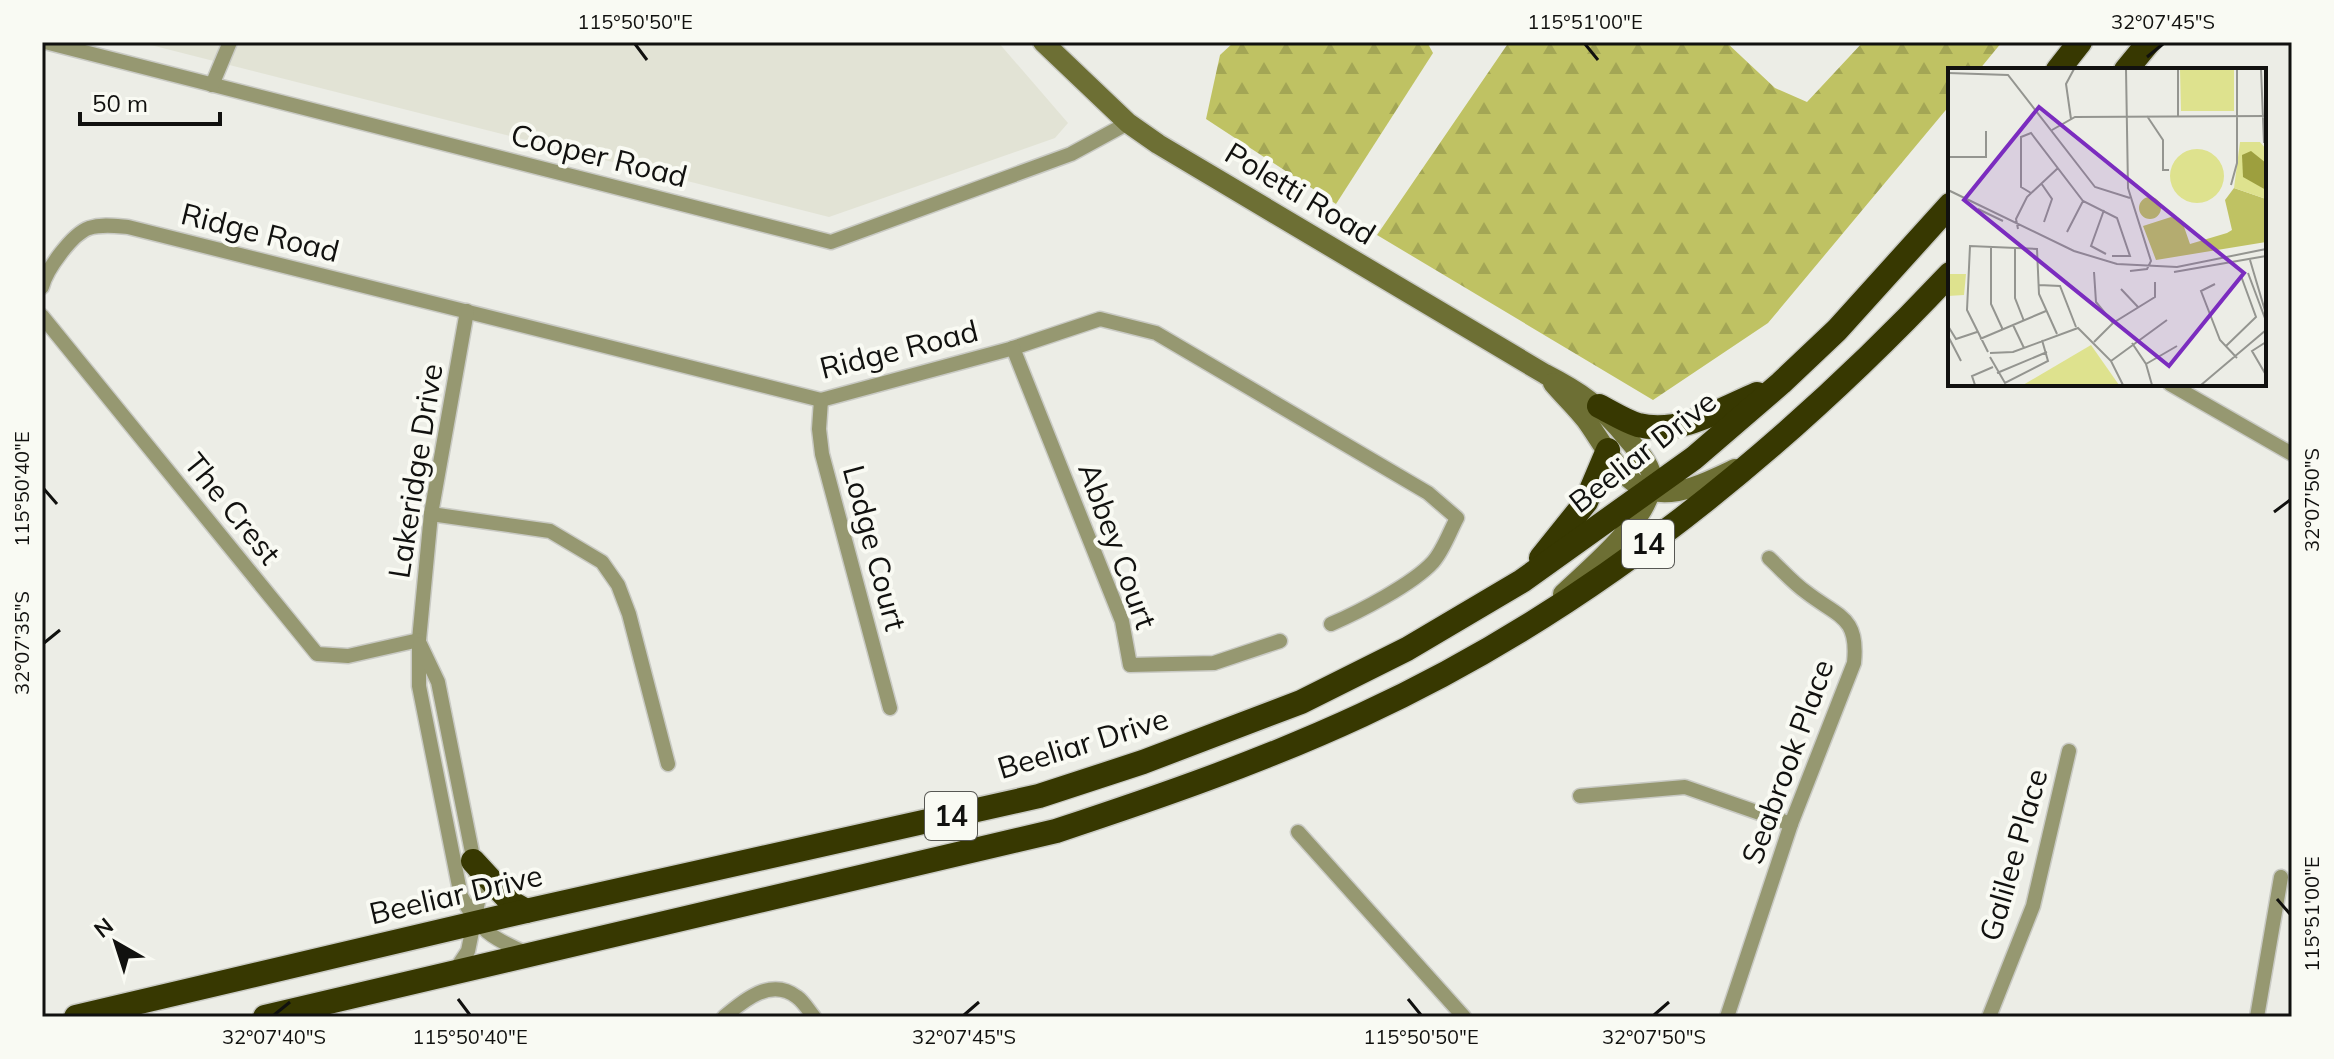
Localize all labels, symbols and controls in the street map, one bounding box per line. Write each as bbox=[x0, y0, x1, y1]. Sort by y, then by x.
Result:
text: 115°50'50"E bbox=[577, 9, 693, 34]
text: 115°51'00"E bbox=[1527, 9, 1643, 34]
text: 32°07'45"S bbox=[2111, 9, 2215, 34]
inset map bbox=[1948, 68, 2266, 386]
scale bar bbox=[80, 76, 220, 126]
text: 50 m bbox=[92, 88, 148, 118]
street label: Cooper Road bbox=[507, 115, 691, 195]
street label: Poletti Road bbox=[1218, 133, 1383, 253]
street label: Ridge Road bbox=[177, 194, 343, 270]
street label: Ridge Road bbox=[816, 311, 982, 387]
street label: Lakeridge Drive bbox=[379, 361, 451, 581]
street label: Beeliar Drive bbox=[1561, 382, 1724, 521]
text: 115°50'40"E bbox=[9, 431, 34, 547]
street label: The Crest bbox=[176, 445, 289, 572]
text: 32°07'50"S bbox=[2299, 448, 2324, 552]
street label: Abbey Court bbox=[1070, 457, 1166, 634]
street label: Lodge Court bbox=[835, 461, 915, 635]
road number: 14 bbox=[1622, 520, 1674, 568]
text: 32°07'35"S bbox=[9, 591, 34, 695]
street label: Seabrook Place bbox=[1732, 654, 1842, 869]
street label: Beeliar Drive bbox=[993, 699, 1173, 787]
street label: Galilee Place bbox=[1970, 764, 2056, 945]
road number: 14 bbox=[925, 792, 977, 840]
street label: Beeliar Drive bbox=[366, 856, 546, 932]
text: 115°51'00"E bbox=[2299, 856, 2324, 972]
north arrow bbox=[76, 903, 156, 983]
text: N bbox=[88, 911, 119, 944]
text: 32°07'40"S bbox=[222, 1024, 326, 1049]
text: 115°50'40"E bbox=[412, 1024, 528, 1049]
text: 32°07'45"S bbox=[912, 1024, 1016, 1049]
text: 115°50'50"E bbox=[1363, 1024, 1479, 1049]
text: 32°07'50"S bbox=[1602, 1024, 1706, 1049]

